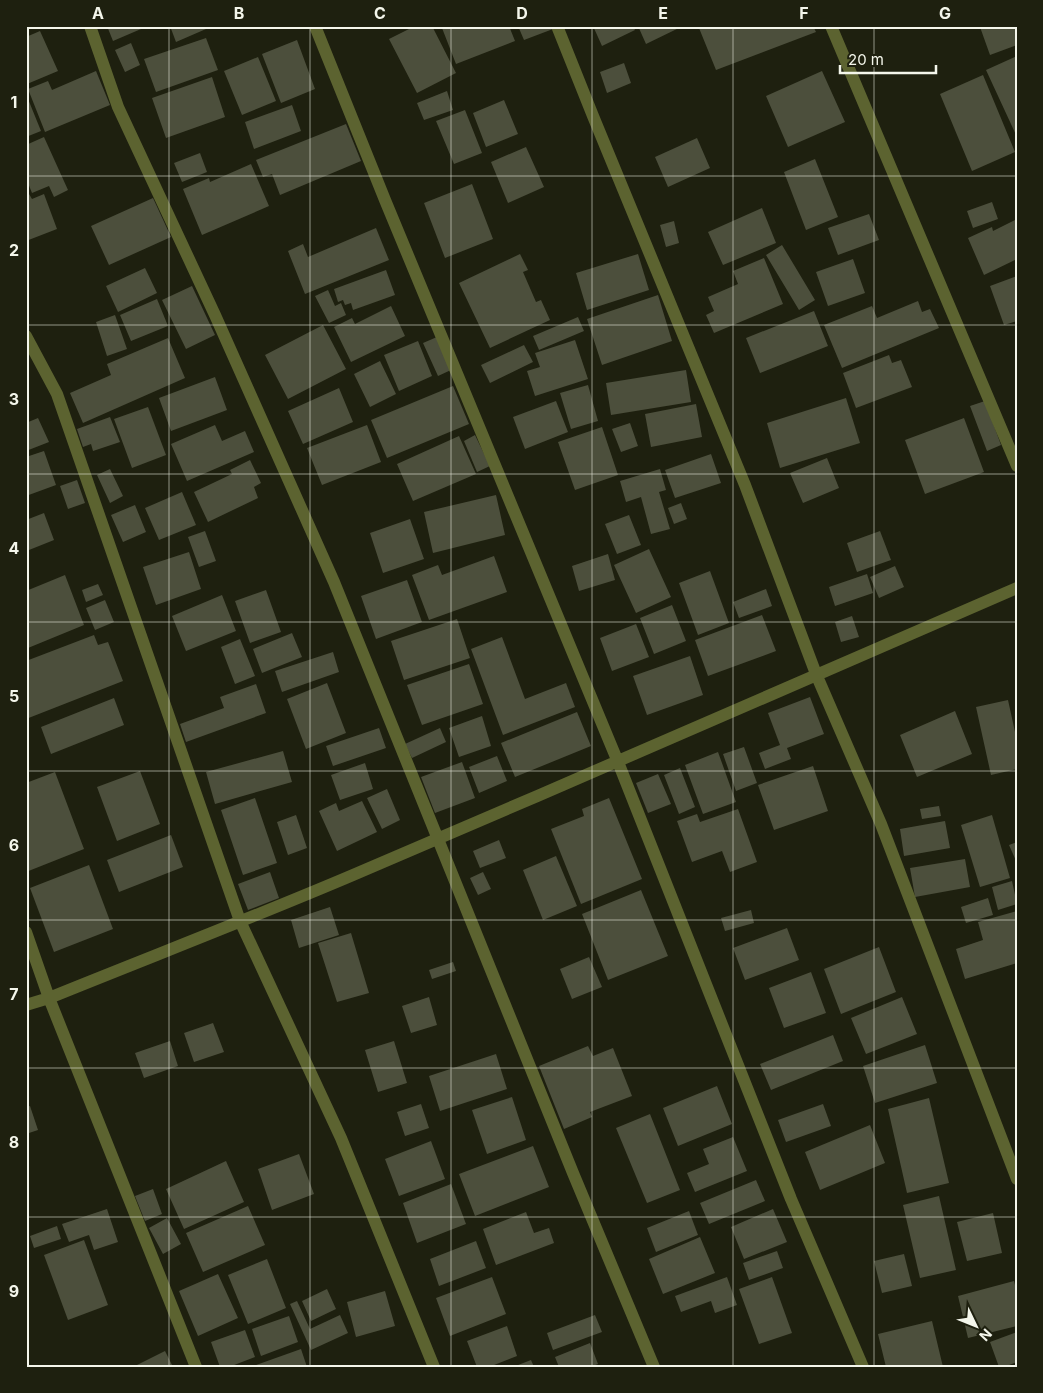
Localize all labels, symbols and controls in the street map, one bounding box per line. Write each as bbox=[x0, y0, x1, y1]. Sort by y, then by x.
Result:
text: A bbox=[92, 3, 104, 23]
text: B bbox=[234, 3, 244, 23]
text: C bbox=[374, 3, 386, 23]
text: D bbox=[516, 3, 528, 23]
text: E bbox=[658, 3, 668, 23]
text: F bbox=[799, 3, 809, 23]
text: G bbox=[939, 3, 951, 23]
scale bar bbox=[840, 42, 937, 74]
text: 20 m bbox=[848, 50, 884, 69]
text: 1 bbox=[11, 92, 17, 112]
text: 2 bbox=[9, 240, 19, 260]
text: 3 bbox=[9, 389, 19, 409]
text: 4 bbox=[9, 538, 20, 558]
text: 5 bbox=[9, 686, 19, 706]
text: 6 bbox=[9, 835, 19, 855]
text: 7 bbox=[9, 984, 19, 1004]
text: 8 bbox=[9, 1132, 19, 1152]
text: 9 bbox=[9, 1281, 19, 1301]
north arrow bbox=[950, 1300, 1000, 1350]
text: N bbox=[976, 1326, 996, 1345]

